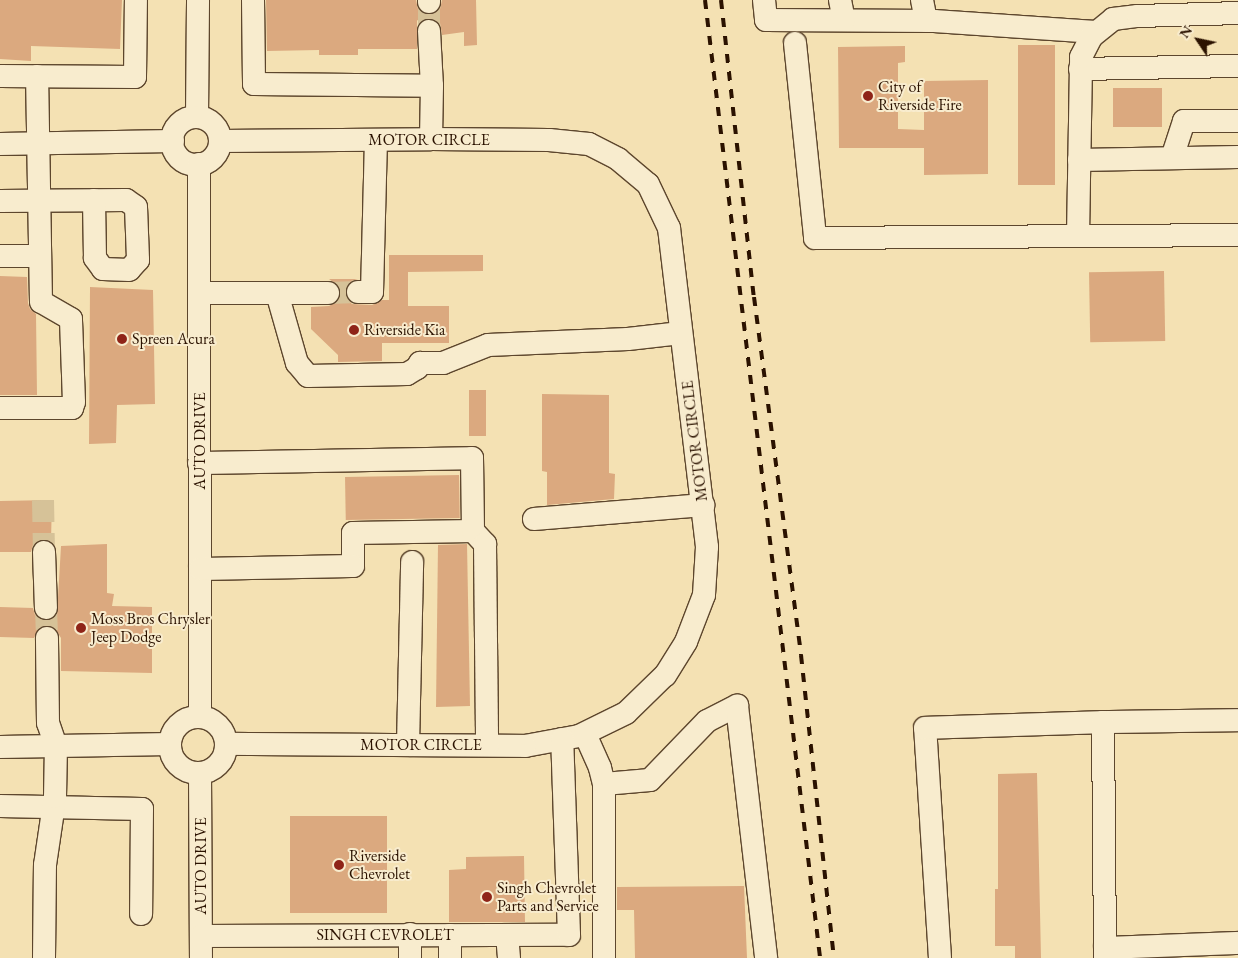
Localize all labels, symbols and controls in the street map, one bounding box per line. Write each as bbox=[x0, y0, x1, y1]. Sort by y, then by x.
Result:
north arrow bbox=[1173, 15, 1223, 65]
text: N bbox=[1175, 22, 1196, 41]
place label: City of Riverside Fire bbox=[878, 77, 962, 115]
marker: City of Riverside Fire bbox=[862, 90, 874, 102]
street label: MOTOR CIRCLE bbox=[368, 130, 490, 150]
place label: Riverside Kia bbox=[364, 320, 445, 340]
marker: Riverside Kia bbox=[348, 324, 360, 336]
place label: Spreen Acura bbox=[132, 329, 215, 349]
marker: Spreen Acura bbox=[116, 333, 128, 345]
street label: MOTOR CIRCLE bbox=[678, 380, 712, 502]
street label: AUTO DRIVE bbox=[190, 392, 210, 490]
place label: Moss Bros Chrysler Jeep Dodge bbox=[91, 609, 210, 647]
marker: Moss Bros Chrysler Jeep Dodge bbox=[75, 622, 87, 634]
street label: MOTOR CIRCLE bbox=[360, 735, 482, 755]
street label: AUTO DRIVE bbox=[191, 817, 211, 915]
place label: Riverside Chevrolet bbox=[349, 846, 410, 884]
marker: Riverside Chevrolet bbox=[333, 859, 345, 871]
place label: Singh Chevrolet Parts and Service bbox=[497, 878, 599, 916]
marker: Singh Chevrolet Parts and Service bbox=[481, 891, 493, 903]
street label: SINGH CEVROLET bbox=[316, 925, 454, 945]

